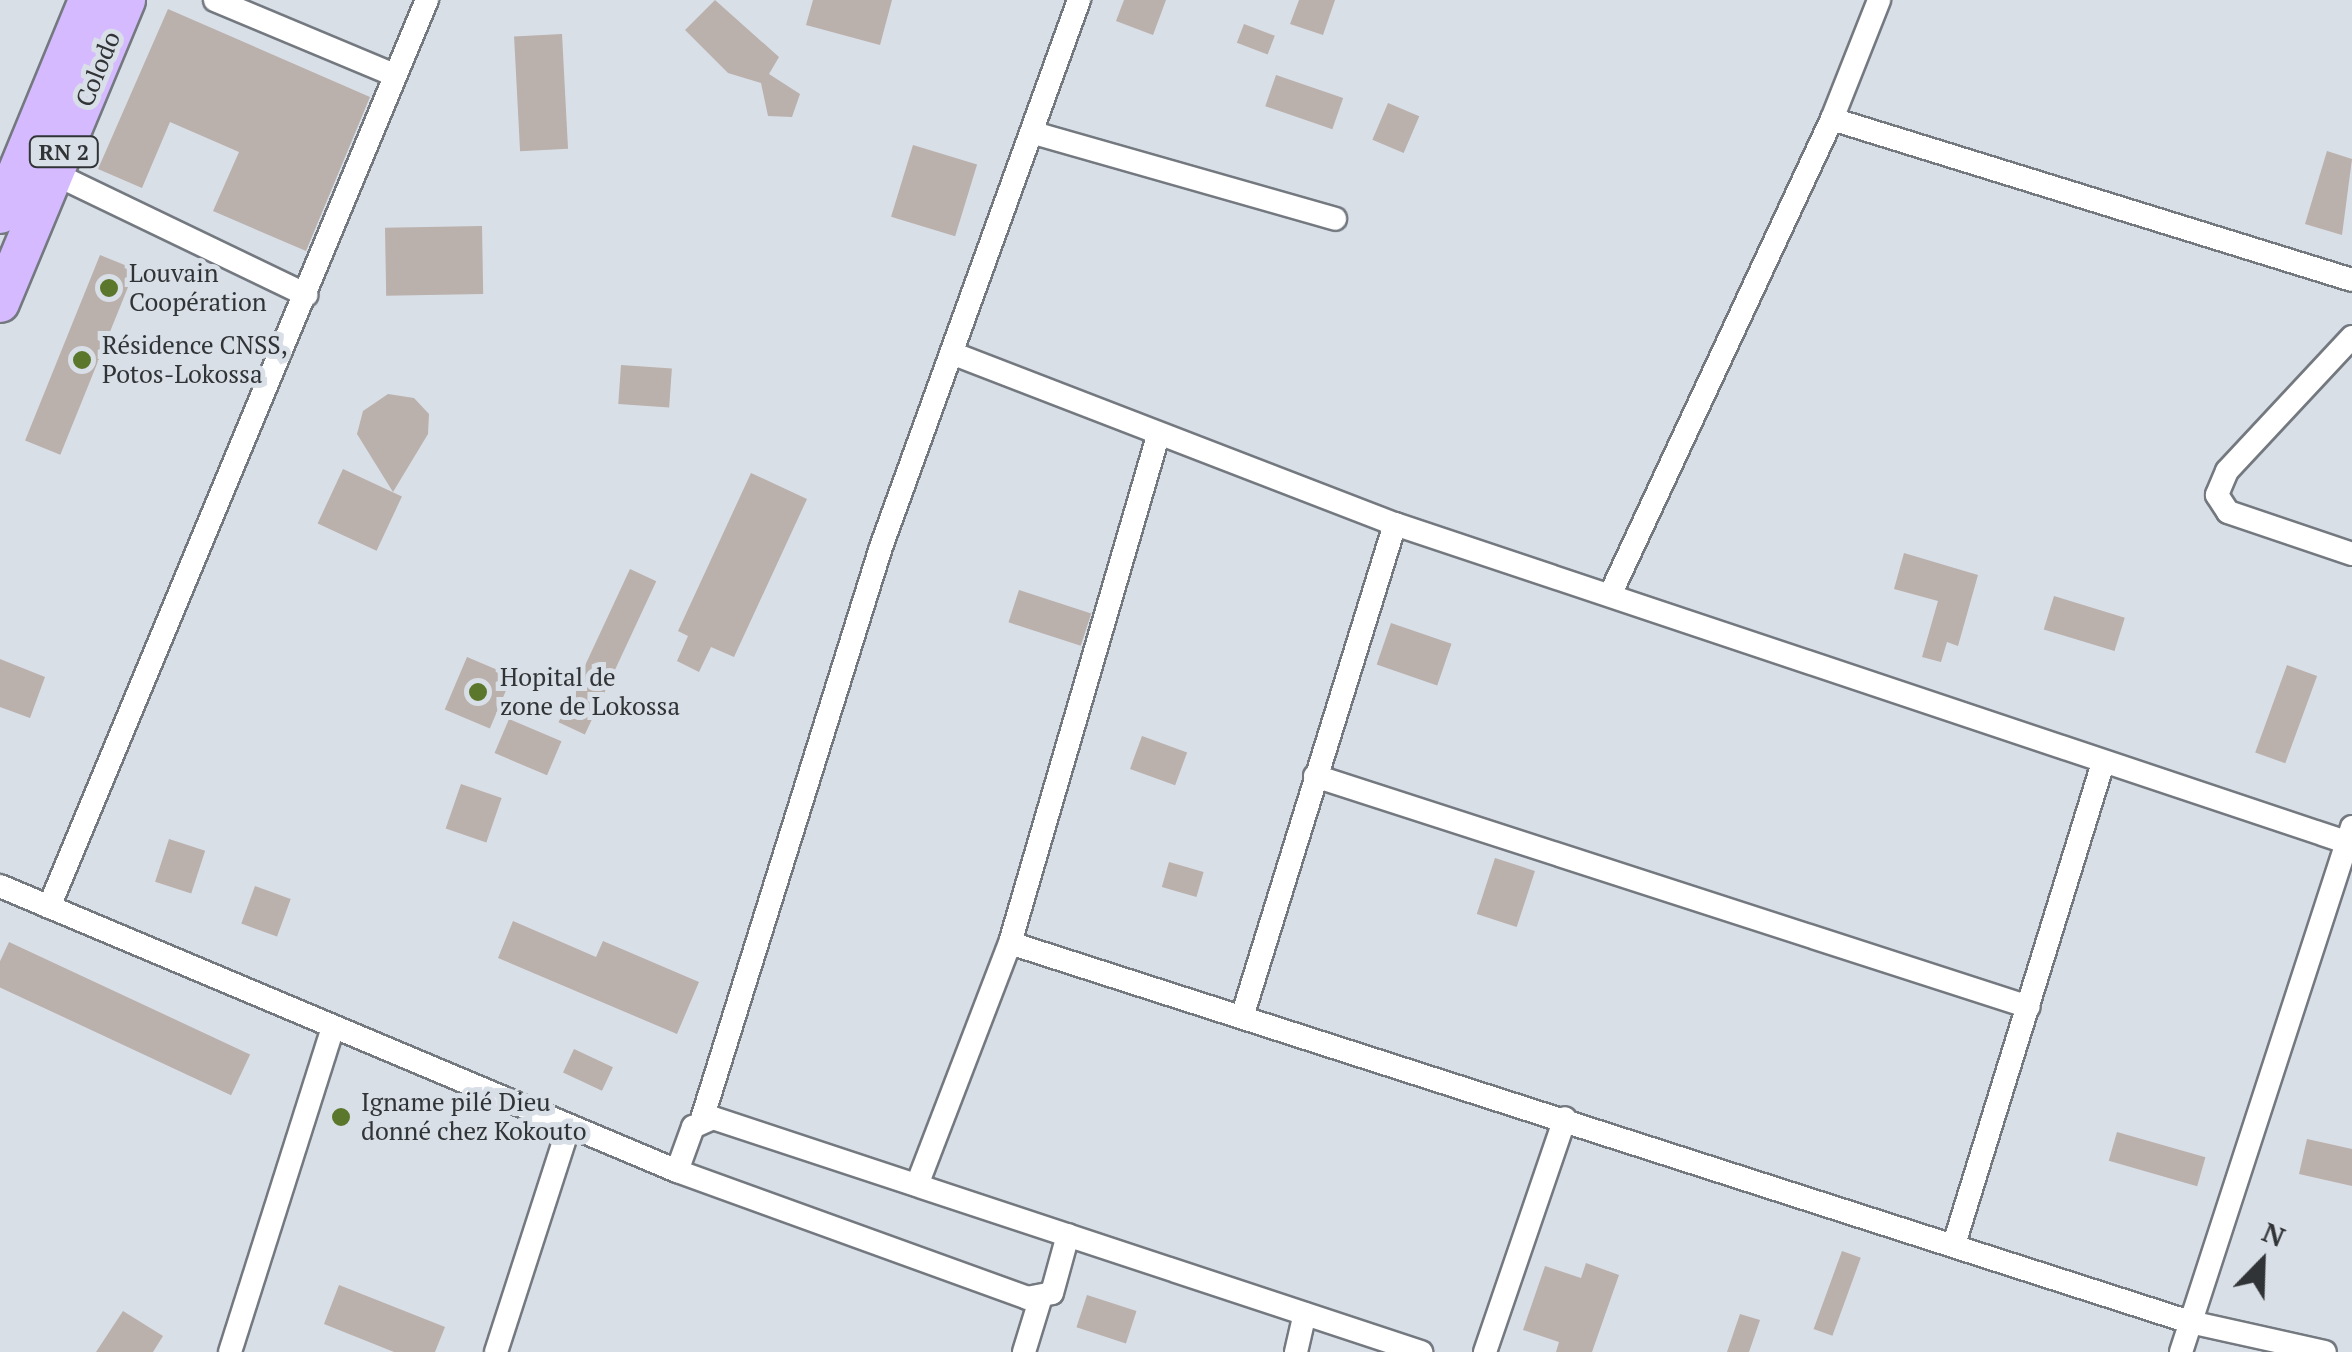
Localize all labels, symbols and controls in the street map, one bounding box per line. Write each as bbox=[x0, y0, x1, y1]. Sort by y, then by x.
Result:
street label: Colodo bbox=[69, 27, 127, 111]
road number: RN 2 bbox=[27, 135, 102, 169]
place label: Louvain Coopération bbox=[129, 259, 267, 318]
marker: Louvain Coopération bbox=[98, 277, 120, 299]
place label: Résidence CNSS, Potos-Lokossa bbox=[102, 331, 288, 390]
marker: Résidence CNSS, Potos-Lokossa bbox=[71, 349, 93, 371]
place label: Hopital de zone de Lokossa bbox=[500, 663, 680, 722]
marker: Hopital de zone de Lokossa bbox=[465, 679, 491, 705]
place label: Igname pilé Dieu donné chez Kokouto bbox=[361, 1088, 587, 1147]
marker: Igname pilé Dieu donné chez Kokouto bbox=[330, 1106, 352, 1128]
north arrow bbox=[2212, 1212, 2312, 1312]
text: N bbox=[2257, 1213, 2291, 1255]

